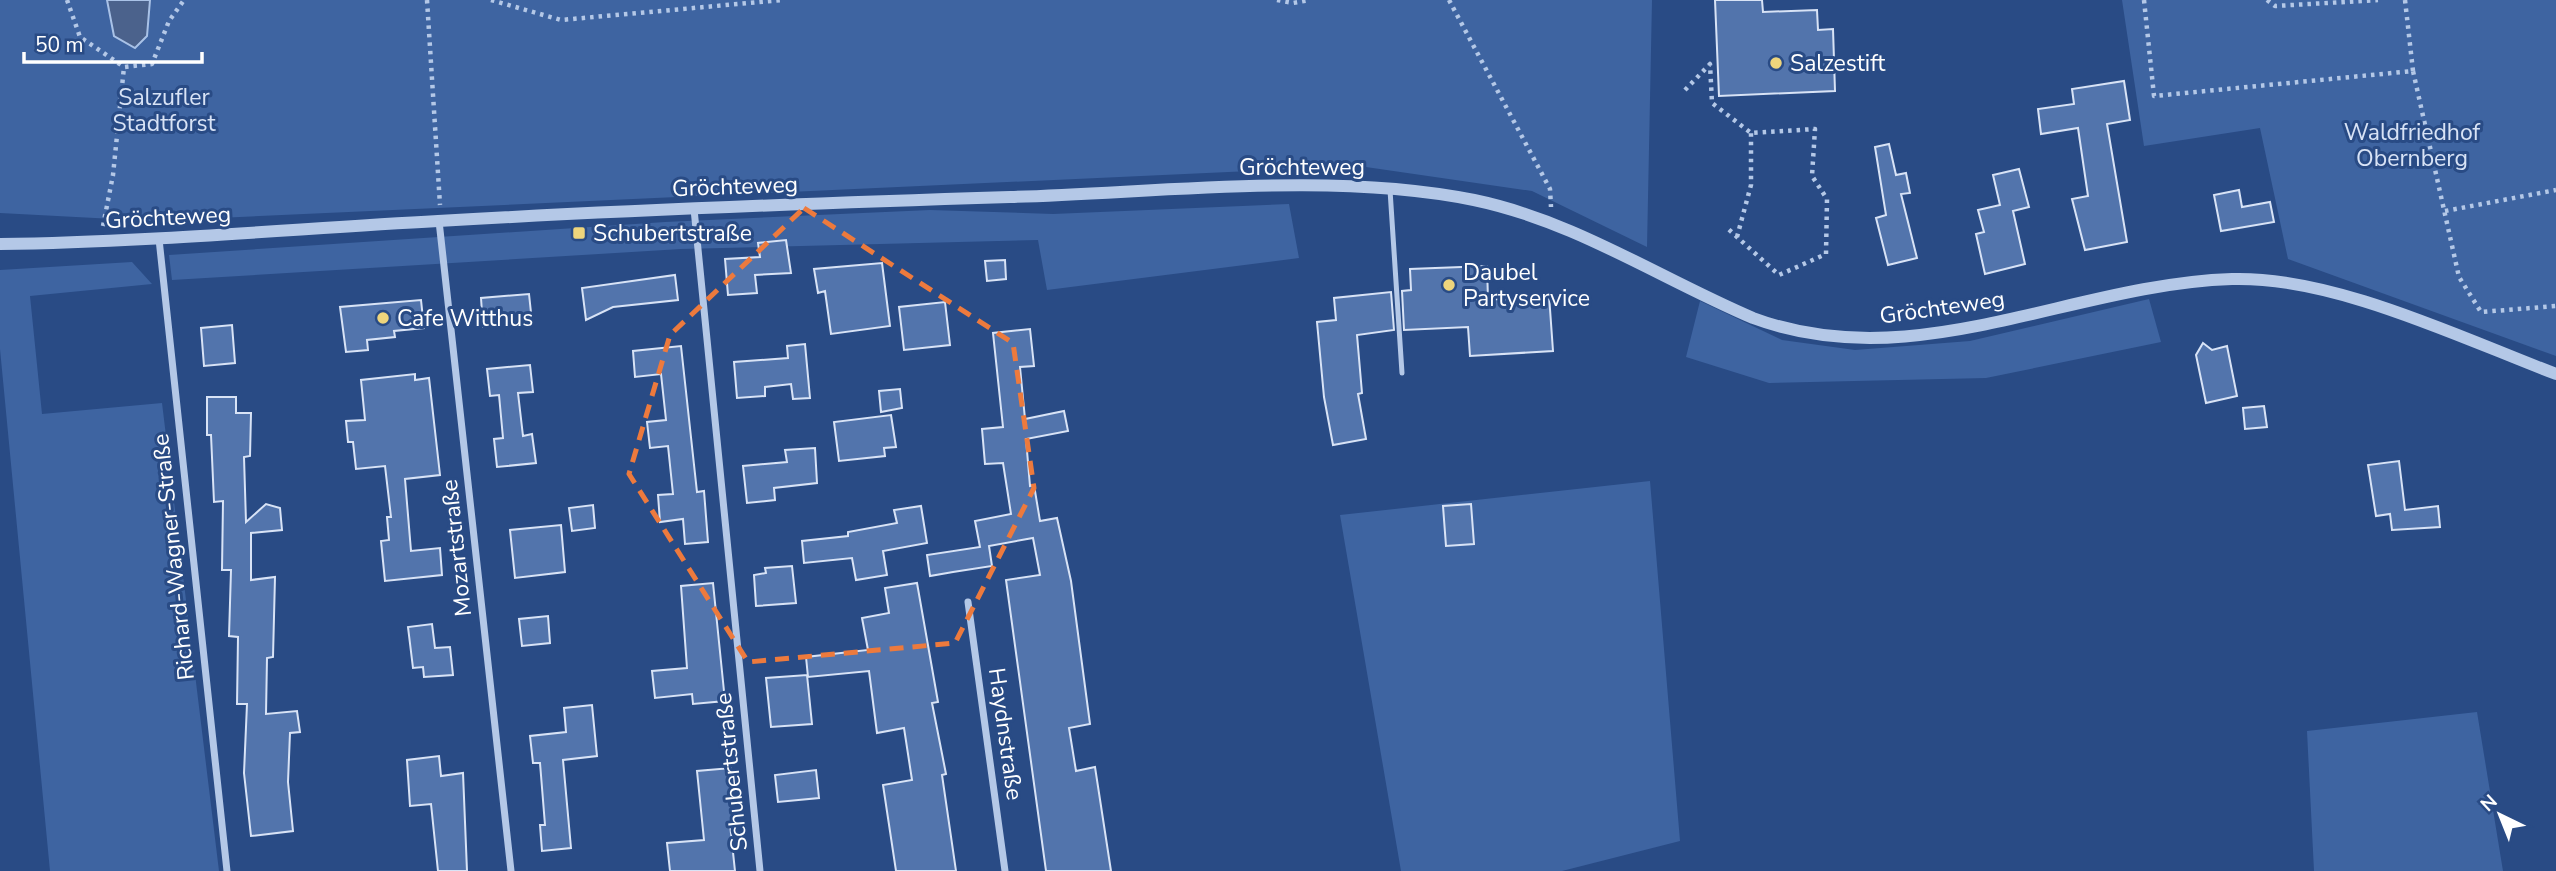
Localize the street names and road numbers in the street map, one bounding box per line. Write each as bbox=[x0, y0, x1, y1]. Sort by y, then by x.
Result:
street label: Gröchteweg bbox=[1239, 152, 1365, 183]
street label: Gröchteweg bbox=[671, 169, 799, 204]
street label: Gröchteweg bbox=[104, 199, 232, 236]
street label: Gröchteweg bbox=[1877, 283, 2007, 332]
street label: Richard-Wagner-Straße bbox=[145, 432, 202, 682]
street label: Mozartstraße bbox=[434, 478, 479, 618]
street label: Haydnstraße bbox=[981, 666, 1030, 802]
street label: Schubertstraße bbox=[708, 691, 755, 853]

